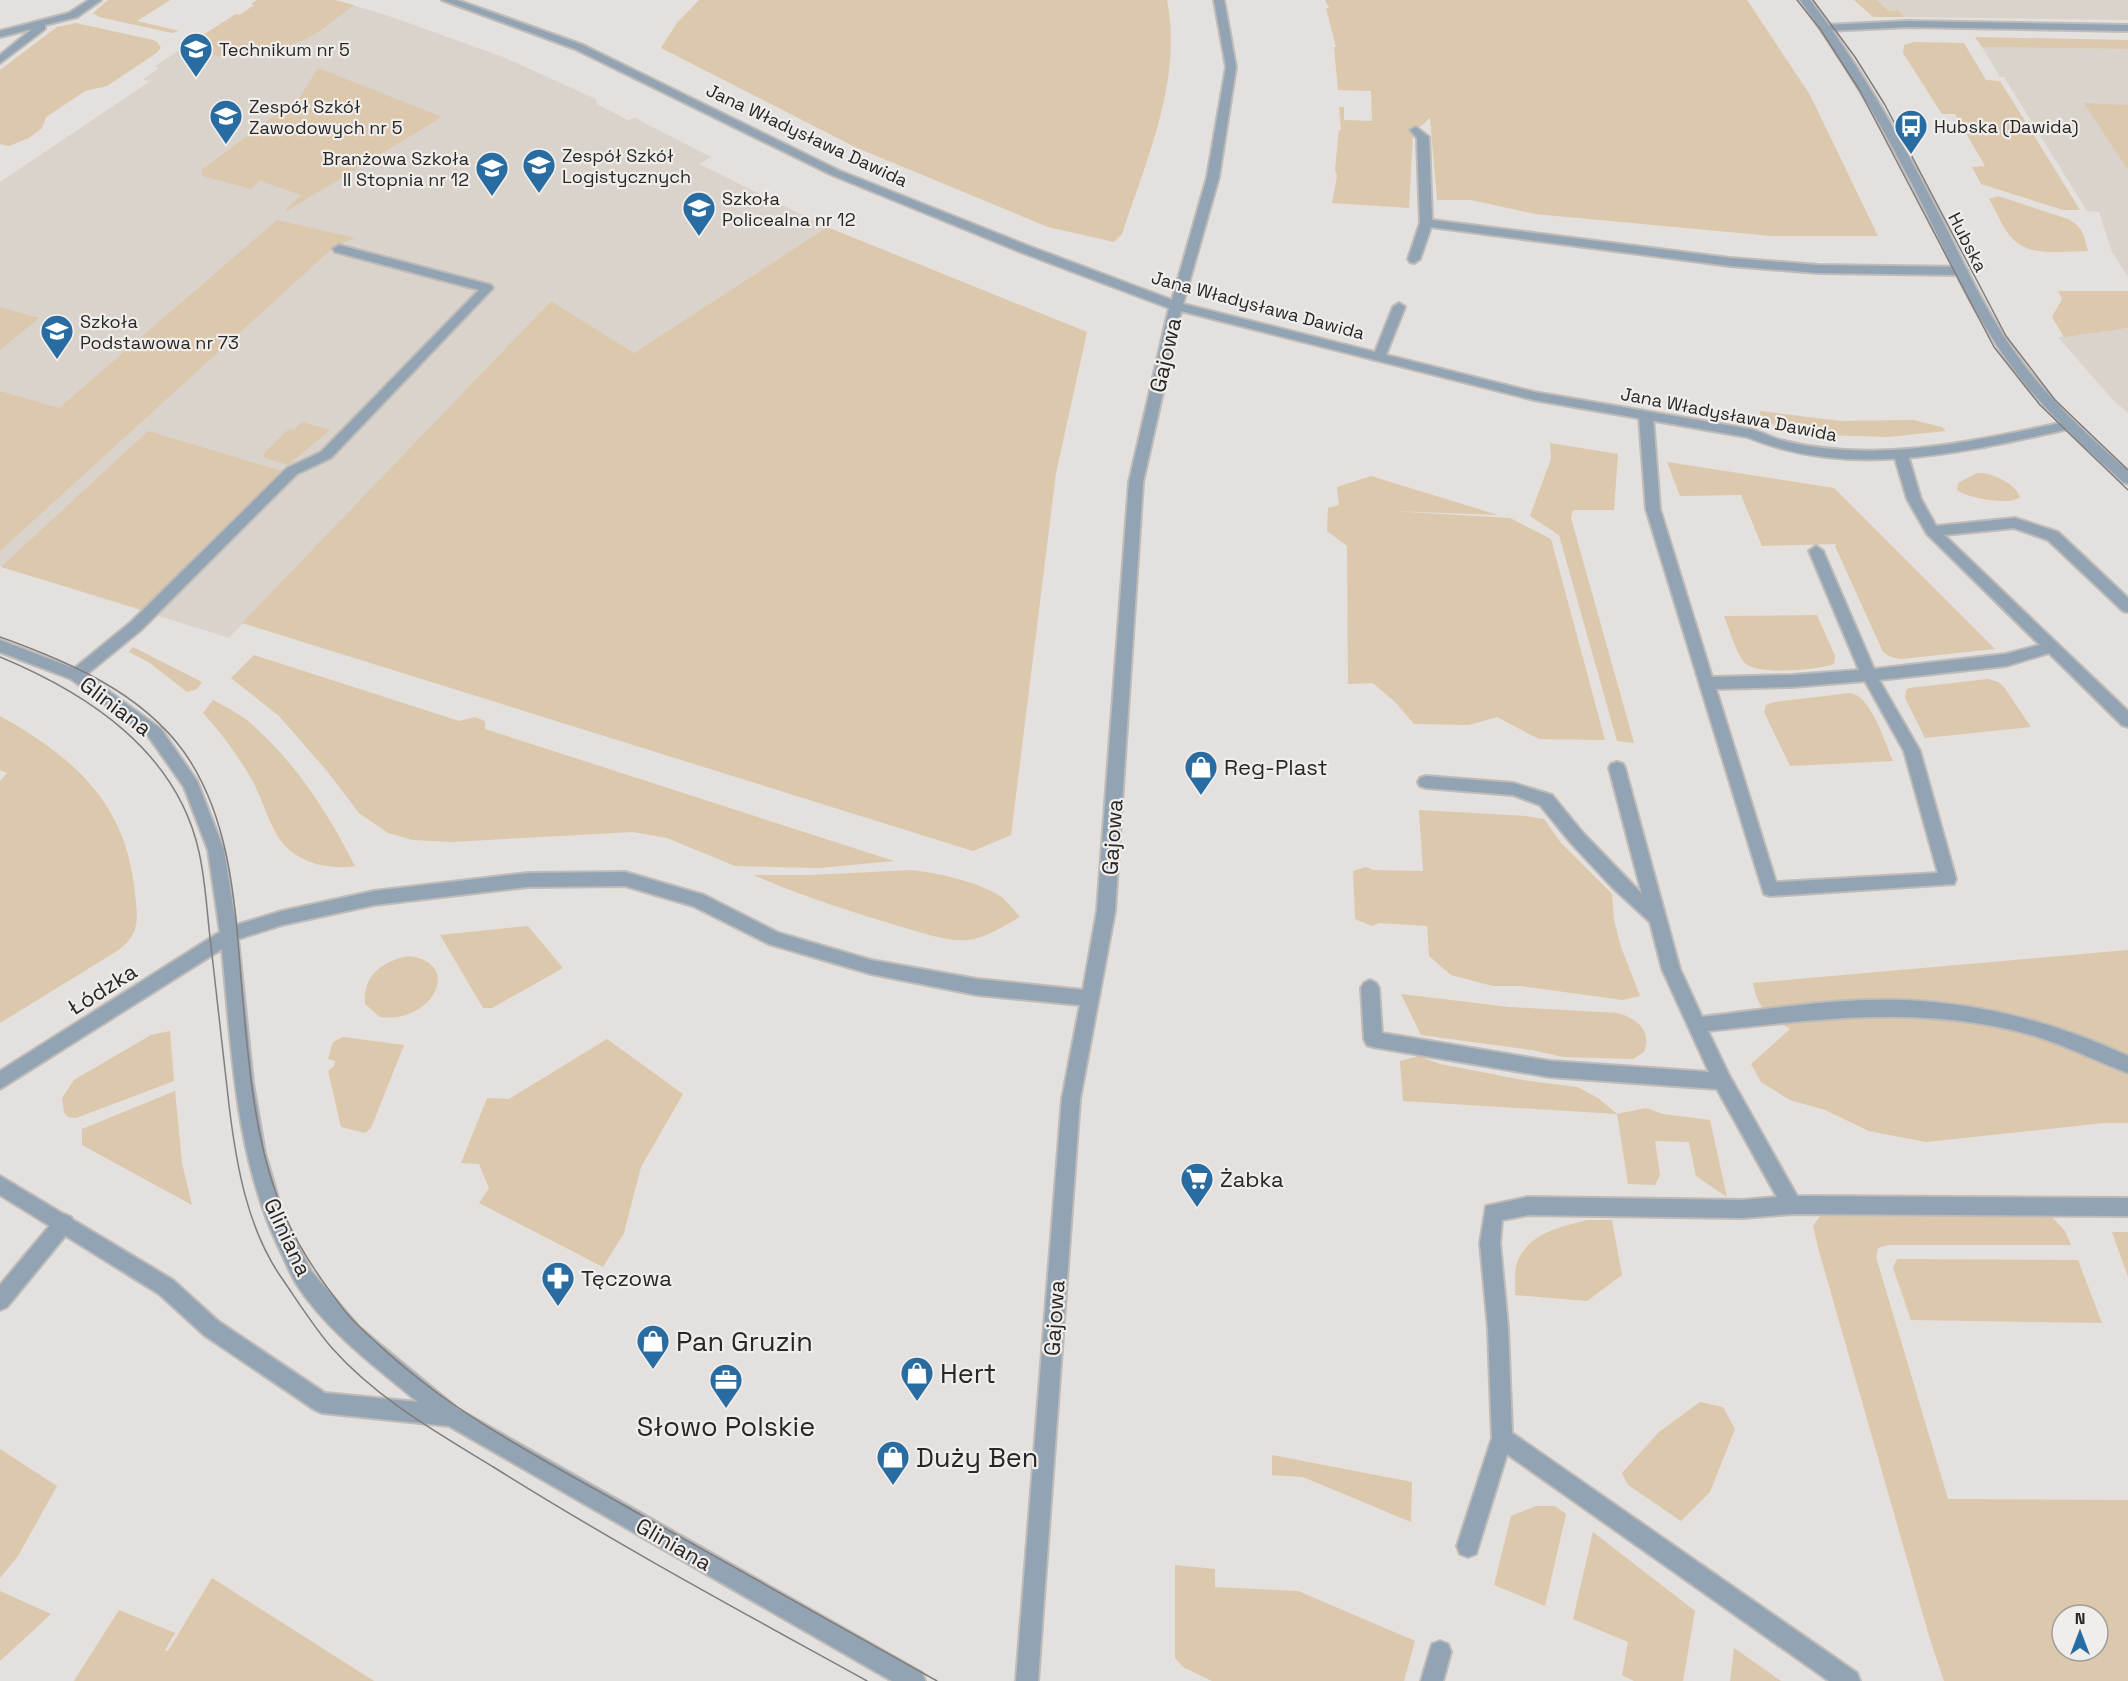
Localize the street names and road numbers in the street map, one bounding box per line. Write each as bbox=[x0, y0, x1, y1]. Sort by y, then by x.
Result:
street label: Jana Władysława Dawida bbox=[703, 78, 911, 192]
street label: Hubska bbox=[1943, 208, 1993, 276]
street label: Jana Władysława Dawida bbox=[1149, 265, 1367, 345]
street label: Gajowa bbox=[1143, 314, 1187, 395]
street label: Jana Władysława Dawida bbox=[1619, 382, 1839, 446]
street label: Gliniana bbox=[74, 670, 158, 742]
street label: Gajowa bbox=[1095, 798, 1129, 876]
street label: Łódzka bbox=[62, 957, 142, 1021]
street label: Gliniana bbox=[258, 1193, 318, 1281]
street label: Gajowa bbox=[1037, 1279, 1071, 1357]
street label: Gliniana bbox=[631, 1511, 717, 1577]

